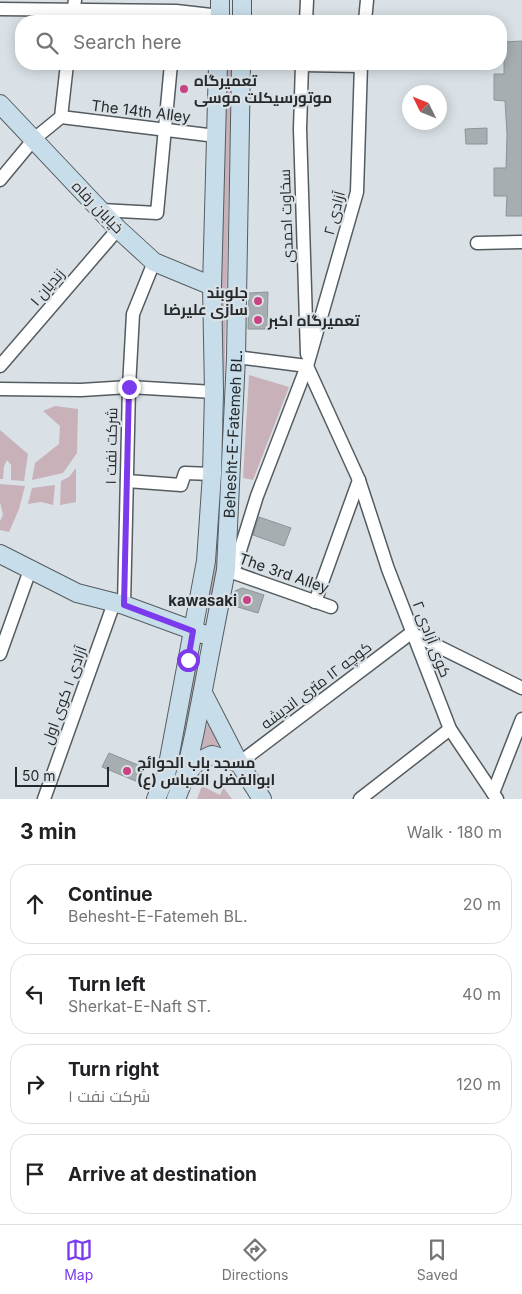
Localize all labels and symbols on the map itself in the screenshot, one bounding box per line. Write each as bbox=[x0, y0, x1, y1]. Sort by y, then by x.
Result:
place label: تعمیرگاه موتورسیکلت موسی bbox=[194, 71, 332, 107]
marker: تعمیرگاه موتورسیکلت موسی bbox=[178, 83, 190, 95]
north arrow bbox=[402, 85, 447, 130]
street label: The 14th Alley bbox=[90, 95, 192, 127]
street label: سخاوت احمدی bbox=[275, 169, 298, 263]
street label: خیابان رفاه bbox=[68, 177, 128, 238]
street label: آزادی ۲ bbox=[319, 189, 350, 237]
street label: زندیان ۱ bbox=[26, 264, 69, 310]
place label: جلوبند سازی علیرضا bbox=[163, 283, 248, 319]
marker: جلوبند سازی علیرضا bbox=[252, 295, 264, 307]
place label: تعمیرگاه اکبر bbox=[267, 311, 360, 330]
marker: تعمیرگاه اکبر bbox=[252, 314, 264, 326]
street label: Behesht-E-Fatemeh BL. bbox=[219, 350, 246, 519]
route end bbox=[118, 376, 141, 399]
street label: شرکت نفت ۱ bbox=[101, 407, 121, 485]
street label: The 3rd Alley bbox=[236, 549, 332, 597]
place label: kawasaki bbox=[168, 591, 237, 610]
marker: kawasaki bbox=[241, 594, 253, 606]
street label: کوی آزادی ۲ bbox=[408, 598, 455, 680]
street label: کوچه ۱۲ متری اندیشه bbox=[257, 637, 376, 734]
street label: آزادی ۱ کوی اول bbox=[37, 643, 92, 747]
route start bbox=[177, 649, 200, 672]
place label: مسجد باب الحوائج ابوالفضل العباس (ع) bbox=[137, 753, 275, 790]
scale bar bbox=[15, 764, 109, 787]
marker: مسجد باب الحوائج ابوالفضل العباس (ع) bbox=[121, 765, 133, 777]

